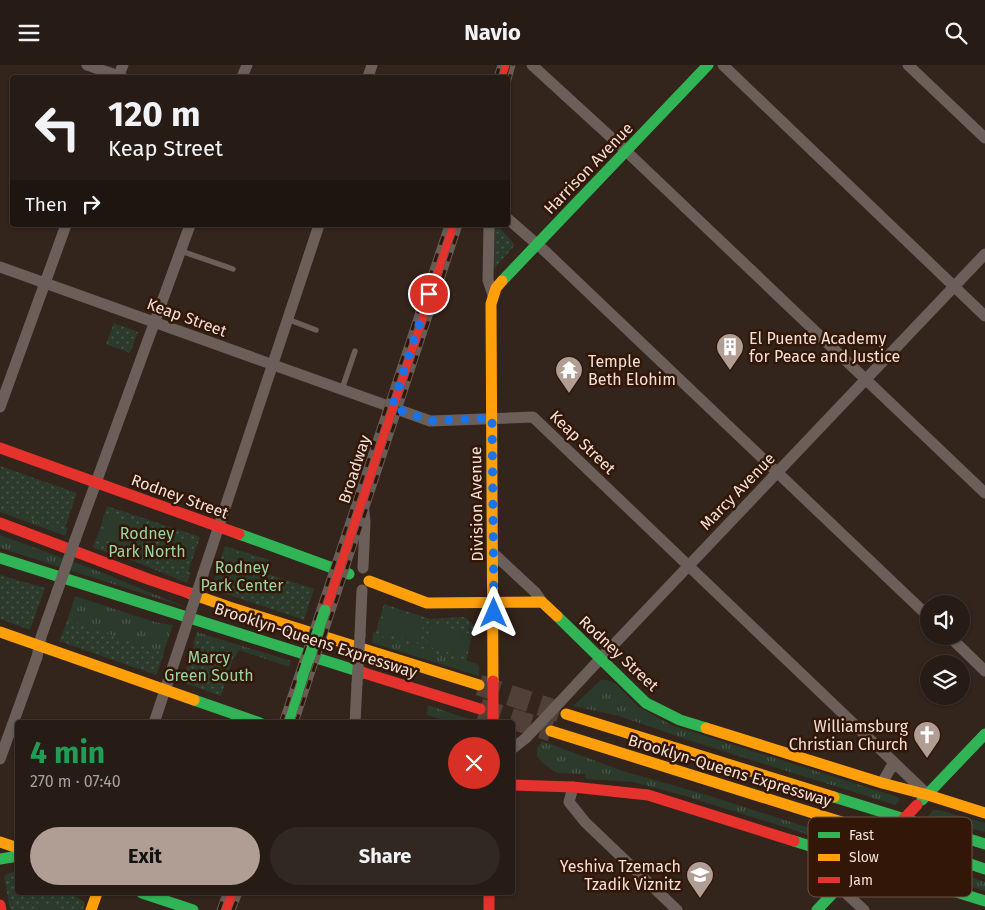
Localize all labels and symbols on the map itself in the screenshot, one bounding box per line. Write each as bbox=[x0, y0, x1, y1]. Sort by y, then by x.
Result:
street label: Harrison Avenue bbox=[540, 119, 637, 218]
pin bbox=[408, 273, 450, 315]
street label: Keap Street bbox=[144, 294, 230, 341]
place label: El Puente Academy for Peace and Justice bbox=[749, 329, 900, 366]
building icon: El Puente Academy for Peace and Justice bbox=[715, 332, 745, 371]
place label: Temple Beth Elohim bbox=[588, 352, 676, 389]
temple icon: Temple Beth Elohim bbox=[554, 355, 584, 394]
street label: Keap Street bbox=[546, 406, 619, 478]
street label: Broadway bbox=[335, 433, 374, 506]
street label: Division Avenue bbox=[466, 446, 487, 562]
street label: Marcy Avenue bbox=[696, 449, 779, 534]
street label: Rodney Street bbox=[129, 470, 231, 523]
park label: Rodney Park North bbox=[108, 524, 186, 561]
park label: Rodney Park Center bbox=[201, 558, 284, 595]
position arrow bbox=[467, 586, 519, 638]
street label: Brooklyn-Queens Expressway bbox=[212, 599, 420, 682]
street label: Rodney Street bbox=[575, 612, 663, 695]
park label: Marcy Green South bbox=[164, 648, 254, 685]
place label: Williamsburg Christian Church bbox=[789, 717, 909, 754]
church icon: Williamsburg Christian Church bbox=[912, 720, 942, 759]
street label: Brooklyn-Queens Expressway bbox=[626, 730, 834, 811]
legend bbox=[808, 817, 972, 897]
text: Fast bbox=[849, 827, 875, 844]
text: Slow bbox=[849, 849, 879, 866]
place label: Yeshiva Tzemach Tzadik Viznitz bbox=[560, 857, 681, 894]
school or university icon: Yeshiva Tzemach Tzadik Viznitz bbox=[685, 860, 715, 899]
text: Jam bbox=[849, 872, 873, 889]

